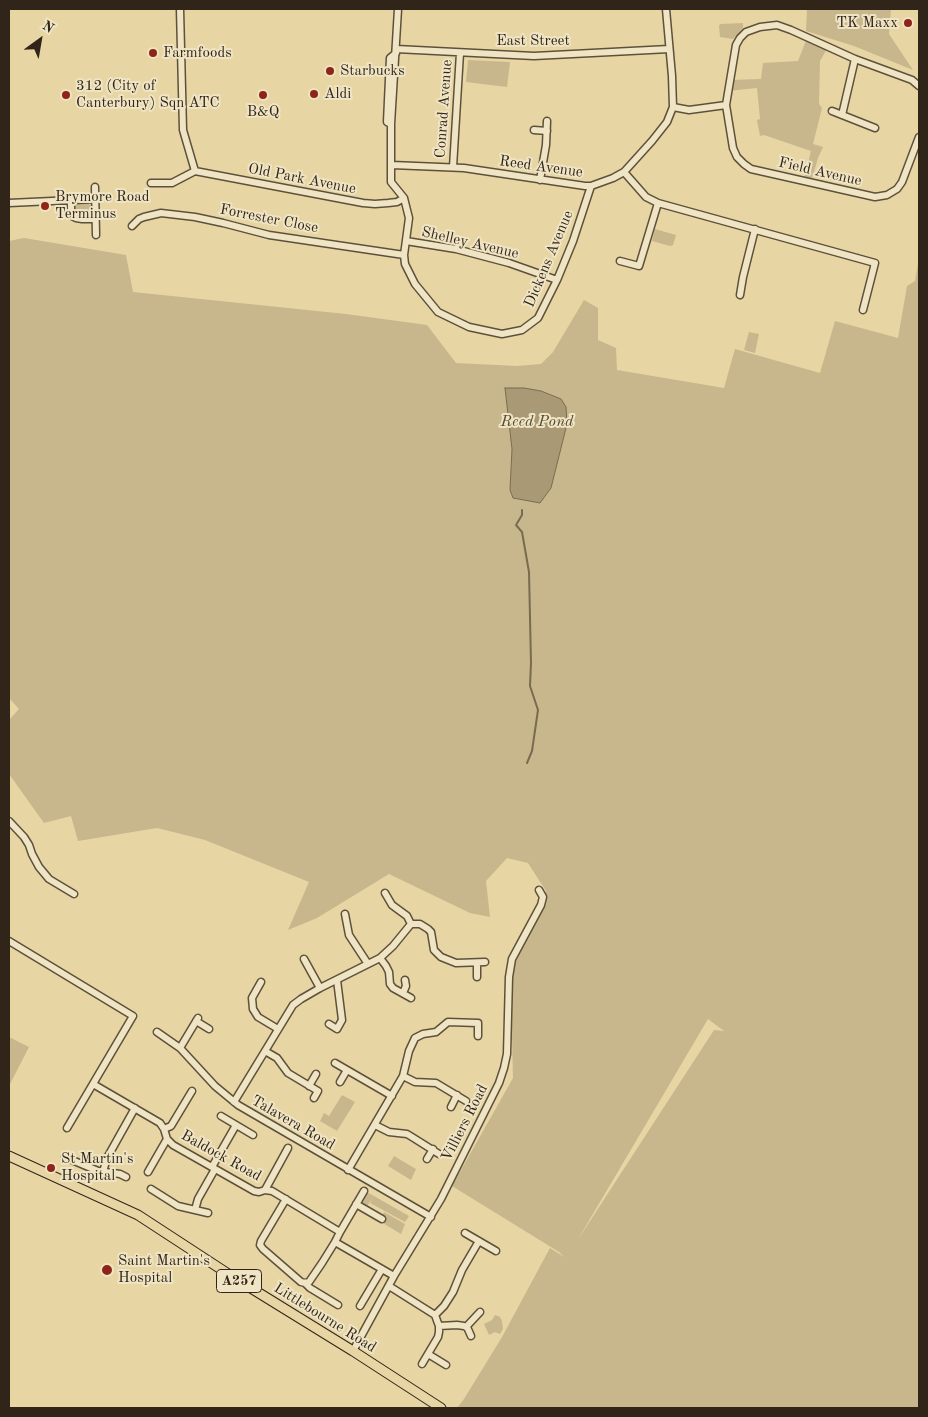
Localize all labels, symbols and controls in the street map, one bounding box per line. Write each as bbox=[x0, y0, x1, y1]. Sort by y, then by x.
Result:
place label: TK Maxx bbox=[836, 14, 898, 32]
north arrow bbox=[15, 15, 65, 65]
marker: TK Maxx bbox=[902, 17, 914, 29]
text: N bbox=[40, 19, 56, 36]
street label: East Street bbox=[496, 32, 570, 50]
place label: Farmfoods bbox=[163, 44, 232, 62]
marker: Farmfoods bbox=[147, 47, 159, 59]
street label: Conrad Avenue bbox=[432, 59, 456, 159]
place label: Starbucks bbox=[340, 62, 405, 80]
marker: Starbucks bbox=[324, 65, 336, 77]
place label: 312 (City of Canterbury) Sqn ATC bbox=[76, 77, 219, 112]
place label: Aldi bbox=[324, 85, 351, 103]
marker: Aldi bbox=[308, 88, 320, 100]
marker: 312 (City of Canterbury) Sqn ATC bbox=[60, 89, 72, 101]
marker: B&Q bbox=[257, 89, 269, 101]
place label: B&Q bbox=[247, 103, 279, 121]
street label: Reed Avenue bbox=[498, 152, 584, 182]
street label: Field Avenue bbox=[777, 154, 863, 190]
street label: Old Park Avenue bbox=[247, 160, 357, 198]
place label: Brymore Road Terminus bbox=[55, 188, 149, 223]
marker: Brymore Road Terminus bbox=[39, 200, 51, 212]
street label: Forrester Close bbox=[218, 201, 320, 237]
street label: Dickens Avenue bbox=[521, 208, 577, 310]
street label: Shelley Avenue bbox=[420, 223, 520, 263]
water label: Reed Pond bbox=[500, 412, 574, 432]
street label: Villiers Road bbox=[438, 1081, 492, 1165]
street label: Talavera Road bbox=[248, 1092, 338, 1154]
street label: Baldock Road bbox=[178, 1127, 264, 1185]
place label: St Martin's Hospital bbox=[61, 1150, 133, 1185]
marker: St Martin's Hospital bbox=[45, 1162, 57, 1174]
place label: Saint Martin's Hospital bbox=[118, 1252, 210, 1287]
marker: Saint Martin's Hospital bbox=[100, 1263, 114, 1277]
road number: A257 bbox=[216, 1270, 262, 1292]
street label: Littlebourne Road bbox=[270, 1279, 380, 1357]

